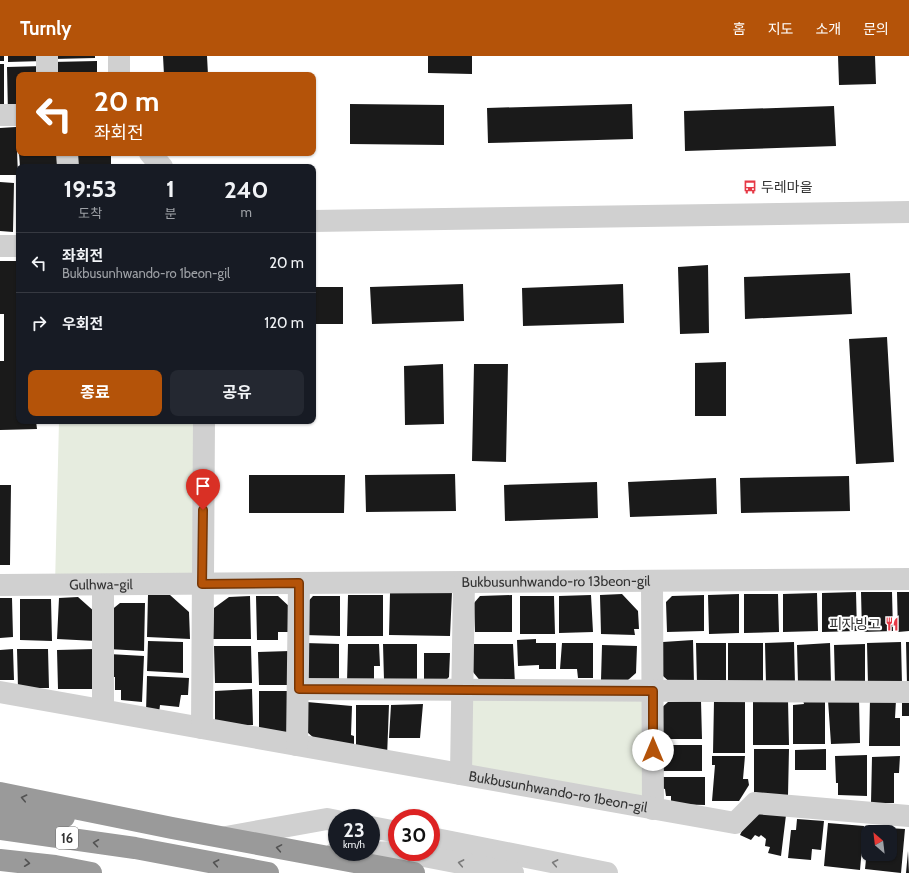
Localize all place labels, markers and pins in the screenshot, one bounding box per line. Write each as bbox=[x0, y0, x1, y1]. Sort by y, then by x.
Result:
place label: 두레마을 bbox=[761, 178, 813, 196]
bus stop icon: 두레마을 bbox=[742, 179, 758, 195]
pin bbox=[186, 469, 220, 510]
place label: 피자빙고 bbox=[829, 615, 881, 633]
restaurant icon: 피자빙고 bbox=[884, 616, 900, 632]

